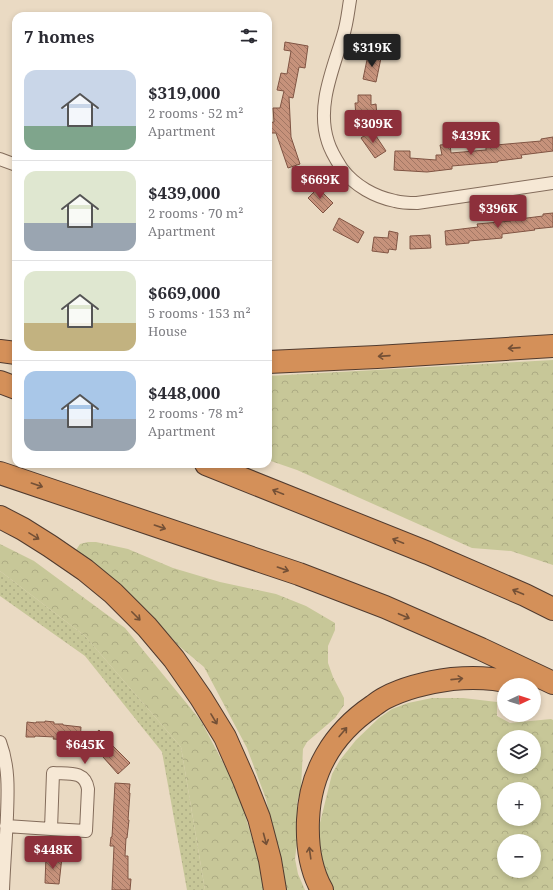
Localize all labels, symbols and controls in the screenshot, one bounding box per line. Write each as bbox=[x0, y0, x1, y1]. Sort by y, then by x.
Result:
text: 7 homes bbox=[24, 25, 94, 48]
icon: filters bbox=[238, 25, 260, 47]
pin: $319K bbox=[344, 34, 400, 68]
text: $319K bbox=[353, 38, 391, 56]
text: $319,000 bbox=[148, 81, 220, 104]
icon: home bbox=[56, 86, 104, 134]
text: 2 rooms · 52 m² bbox=[148, 104, 243, 122]
pin: $309K bbox=[345, 110, 401, 144]
text: $309K bbox=[354, 114, 392, 132]
text: Apartment bbox=[148, 122, 215, 140]
pin: $439K bbox=[443, 122, 499, 156]
text: $439K bbox=[452, 126, 490, 144]
pin: $669K bbox=[292, 166, 348, 200]
text: $669K bbox=[301, 170, 339, 188]
text: $439,000 bbox=[148, 181, 220, 204]
icon: home bbox=[56, 187, 104, 235]
pin: $396K bbox=[470, 195, 526, 229]
text: $396K bbox=[479, 199, 517, 217]
text: 2 rooms · 70 m² bbox=[148, 204, 243, 222]
text: Apartment bbox=[148, 222, 215, 240]
text: $669,000 bbox=[148, 281, 220, 304]
icon: home bbox=[56, 287, 104, 335]
text: 5 rooms · 153 m² bbox=[148, 304, 251, 322]
text: House bbox=[148, 322, 187, 340]
one-way arrow bbox=[508, 345, 521, 352]
one-way arrow bbox=[378, 353, 391, 360]
text: $448,000 bbox=[148, 381, 220, 404]
icon: home bbox=[56, 387, 104, 435]
text: 2 rooms · 78 m² bbox=[148, 404, 243, 422]
text: Apartment bbox=[148, 422, 215, 440]
one-way arrow bbox=[31, 482, 43, 490]
one-way arrow bbox=[272, 488, 284, 496]
one-way arrow bbox=[153, 524, 166, 531]
one-way arrow bbox=[28, 532, 39, 540]
one-way arrow bbox=[393, 537, 405, 544]
one-way arrow bbox=[276, 566, 289, 573]
one-way arrow bbox=[512, 588, 524, 595]
one-way arrow bbox=[131, 611, 141, 621]
one-way arrow bbox=[398, 612, 410, 620]
one-way arrow bbox=[450, 675, 463, 682]
north arrow bbox=[497, 678, 541, 722]
map controls bbox=[497, 678, 541, 878]
one-way arrow bbox=[211, 713, 219, 725]
one-way arrow bbox=[338, 727, 347, 737]
button: layers bbox=[497, 730, 541, 774]
pin: $645K bbox=[57, 731, 113, 765]
text: $645K bbox=[66, 735, 104, 753]
button: + bbox=[497, 782, 541, 826]
one-way arrow bbox=[261, 832, 269, 845]
button: − bbox=[497, 834, 541, 878]
pin: $448K bbox=[25, 836, 81, 870]
text: $448K bbox=[34, 840, 72, 858]
one-way arrow bbox=[306, 847, 314, 860]

